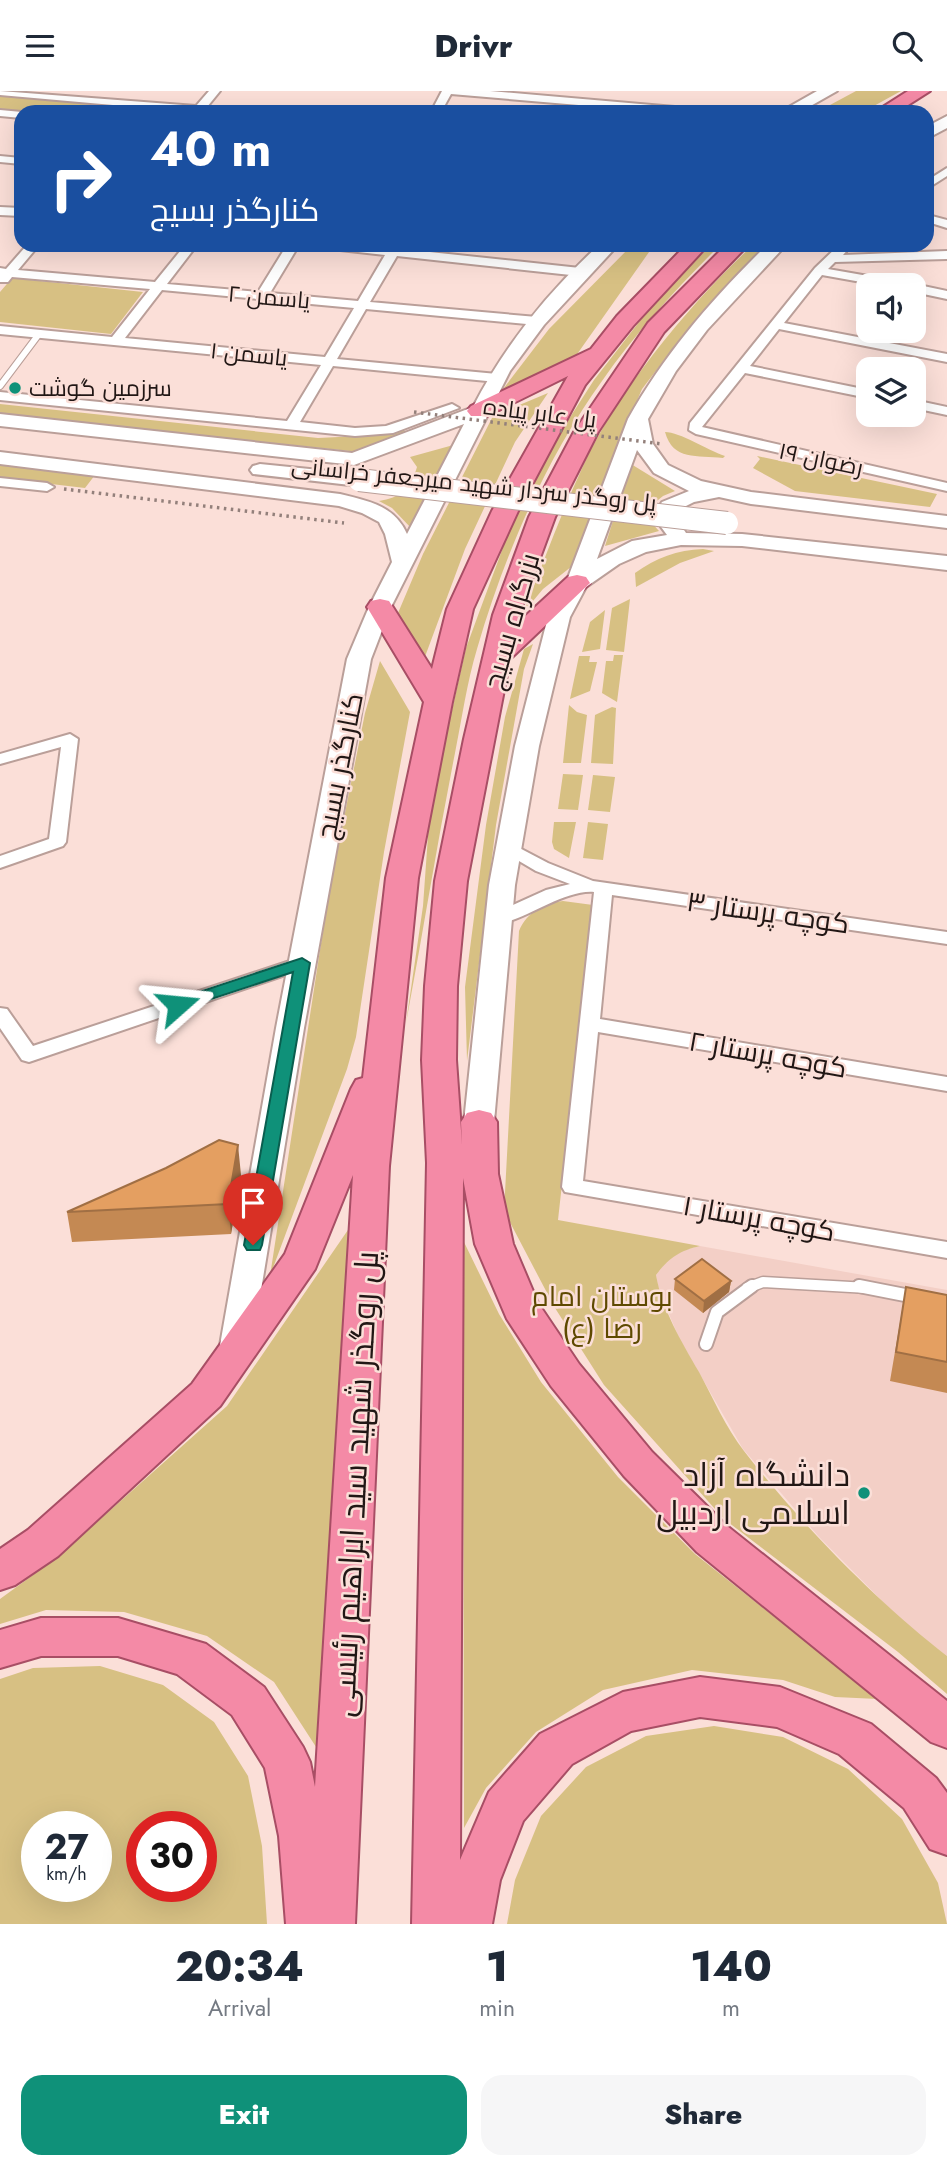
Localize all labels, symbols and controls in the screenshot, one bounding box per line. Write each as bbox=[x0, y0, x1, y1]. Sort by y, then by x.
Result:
text: Drivr bbox=[434, 23, 513, 69]
icon: menu bbox=[21, 27, 59, 65]
icon: search bbox=[888, 27, 926, 65]
text: 40 m bbox=[150, 114, 272, 184]
icon: right bbox=[35, 133, 126, 224]
text: کنارگذر بسیج bbox=[150, 187, 320, 233]
map controls bbox=[856, 273, 926, 427]
button: sound bbox=[856, 273, 926, 343]
street label: یاسمن ۲ bbox=[226, 276, 312, 318]
street label: یاسمن ۱ bbox=[209, 333, 289, 375]
button: layers bbox=[856, 357, 926, 427]
place label: سرزمین گوشت bbox=[29, 371, 172, 405]
marker: سرزمین گوشت bbox=[7, 380, 23, 396]
street label: پل عابر پیاده bbox=[482, 389, 598, 437]
street label: رضوان ۱۹ bbox=[776, 433, 866, 485]
street label: پل روگذر سردار شهید میرجعفر خراسانی bbox=[290, 448, 658, 520]
street label: بزرگراه بسیج bbox=[472, 548, 551, 694]
street label: کنارگذر بسیج bbox=[305, 689, 374, 843]
street label: کوچه پرستار ۳ bbox=[684, 881, 852, 944]
position arrow bbox=[141, 968, 215, 1042]
street label: کوچه پرستار ۲ bbox=[686, 1020, 850, 1089]
pin bbox=[223, 1173, 283, 1245]
icon: arrive bbox=[234, 1184, 272, 1222]
street label: کوچه پرستار ۱ bbox=[680, 1185, 838, 1252]
street label: پل روگذر شهید سید ابراهیم رئیسی bbox=[319, 1250, 390, 1718]
park label: بوستان امام رضا (ع) bbox=[531, 1276, 673, 1349]
place label: دانشگاه آزاد اسلامی اردبیل bbox=[656, 1451, 850, 1536]
marker: دانشگاه آزاد اسلامی اردبیل bbox=[856, 1485, 872, 1501]
speed limit sign: 30 bbox=[126, 1811, 217, 1902]
text: 27 bbox=[44, 1822, 89, 1872]
text: km/h bbox=[46, 1861, 87, 1887]
text: 20:34 bbox=[175, 1936, 304, 1997]
text: 1 bbox=[486, 1936, 508, 1997]
text: 140 bbox=[690, 1936, 772, 1997]
text: Arrival bbox=[208, 1991, 271, 2025]
text: min bbox=[479, 1991, 515, 2025]
text: m bbox=[722, 1991, 740, 2025]
button: Exit bbox=[21, 2075, 467, 2155]
button: Share bbox=[481, 2075, 926, 2155]

